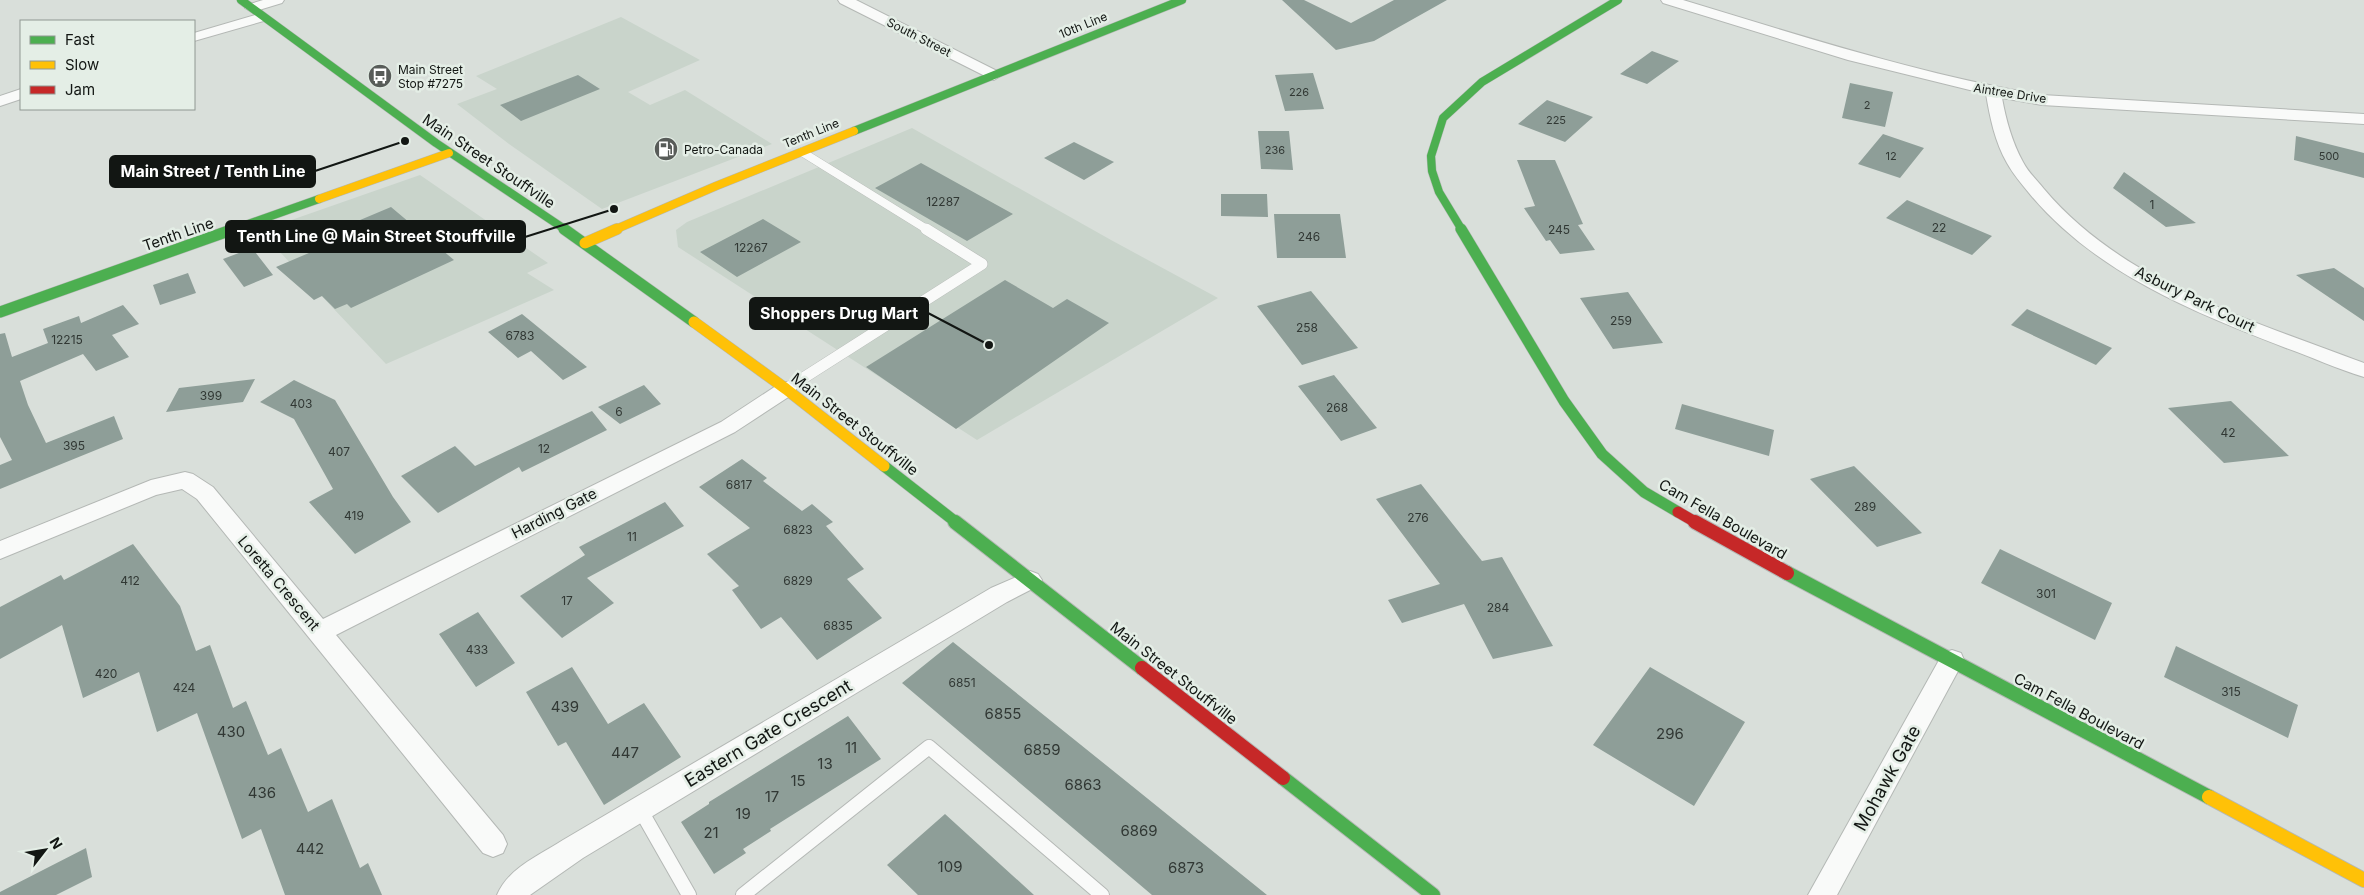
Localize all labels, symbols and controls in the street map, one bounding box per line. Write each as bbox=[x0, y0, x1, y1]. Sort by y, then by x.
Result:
street label: 10th Line bbox=[1057, 9, 1109, 41]
street label: South Street bbox=[884, 14, 954, 60]
legend bbox=[20, 20, 195, 110]
text: Fast bbox=[65, 30, 95, 49]
text: Slow bbox=[65, 55, 99, 74]
place label: Main Street Stop #7275 bbox=[398, 62, 463, 91]
bus stop icon: Main Street Stop #7275 bbox=[367, 63, 393, 89]
text: Jam bbox=[65, 80, 95, 99]
street label: Aintree Drive bbox=[1972, 80, 2048, 106]
house number: 226 bbox=[1289, 85, 1309, 99]
house number: 2 bbox=[1864, 98, 1870, 112]
street label: Main Street Stouffville bbox=[419, 109, 559, 213]
house number: 225 bbox=[1546, 113, 1566, 127]
street label: Tenth Line bbox=[781, 115, 841, 151]
fuel station icon: Petro-Canada bbox=[653, 136, 679, 162]
place label: Petro-Canada bbox=[684, 142, 763, 157]
house number: 236 bbox=[1265, 143, 1285, 157]
house number: 12 bbox=[1885, 149, 1897, 163]
house number: 500 bbox=[2319, 149, 2339, 163]
callout: Main Street / Tenth Line bbox=[110, 156, 315, 187]
text: Main Street / Tenth Line bbox=[121, 161, 305, 181]
house number: 12287 bbox=[926, 194, 960, 209]
house number: 1 bbox=[2150, 197, 2154, 212]
street label: Tenth Line bbox=[140, 213, 216, 255]
house number: 22 bbox=[1932, 220, 1946, 235]
callout: Tenth Line @ Main Street Stouffville bbox=[226, 221, 525, 252]
house number: 245 bbox=[1548, 222, 1570, 237]
text: Tenth Line @ Main Street Stouffville bbox=[237, 226, 515, 246]
house number: 246 bbox=[1298, 229, 1320, 244]
house number: 12267 bbox=[734, 240, 768, 255]
street label: Asbury Park Court bbox=[2132, 262, 2258, 336]
callout: Shoppers Drug Mart bbox=[750, 298, 928, 329]
text: Shoppers Drug Mart bbox=[760, 303, 918, 323]
house number: 259 bbox=[1610, 313, 1632, 328]
house number: 258 bbox=[1296, 320, 1318, 335]
house number: 6783 bbox=[506, 328, 534, 343]
house number: 12215 bbox=[51, 332, 83, 347]
street label: Main Street Stouffville bbox=[788, 368, 922, 480]
house number: 399 bbox=[200, 388, 222, 403]
house number: 403 bbox=[290, 396, 312, 411]
house number: 268 bbox=[1326, 400, 1348, 415]
house number: 6 bbox=[615, 404, 623, 419]
house number: 42 bbox=[2220, 425, 2236, 440]
house number: 395 bbox=[63, 438, 85, 453]
house number: 12 bbox=[538, 441, 550, 456]
house number: 407 bbox=[328, 444, 350, 459]
street label: Cam Fella Boulevard bbox=[1656, 475, 1790, 563]
house number: 6817 bbox=[726, 477, 752, 492]
street label: Harding Gate bbox=[508, 483, 600, 543]
house number: 289 bbox=[1854, 499, 1876, 514]
house number: 419 bbox=[344, 508, 364, 523]
house number: 276 bbox=[1407, 510, 1429, 525]
house number: 6823 bbox=[783, 522, 813, 537]
house number: 11 bbox=[627, 529, 637, 544]
street label: Loretta Crescent bbox=[234, 532, 324, 634]
house number: 412 bbox=[120, 573, 140, 588]
house number: 6829 bbox=[783, 573, 813, 588]
house number: 301 bbox=[2036, 586, 2056, 601]
house number: 17 bbox=[561, 593, 573, 608]
house number: 284 bbox=[1487, 600, 1509, 615]
street label: Main Street Stouffville bbox=[1107, 617, 1241, 729]
house number: 6835 bbox=[823, 618, 853, 633]
house number: 433 bbox=[466, 642, 488, 657]
house number: 420 bbox=[95, 666, 117, 681]
street label: Cam Fella Boulevard bbox=[2011, 669, 2147, 753]
street label: Eastern Gate Crescent bbox=[681, 675, 855, 791]
house number: 6851 bbox=[948, 675, 976, 690]
house number: 424 bbox=[173, 680, 196, 695]
house number: 315 bbox=[2221, 684, 2241, 699]
house number: 439 bbox=[551, 697, 579, 716]
house number: 6855 bbox=[985, 704, 1021, 723]
house number: 430 bbox=[217, 722, 245, 741]
street label: Mohawk Gate bbox=[1849, 722, 1925, 834]
house number: 296 bbox=[1656, 724, 1684, 743]
house number: 11 bbox=[845, 738, 857, 757]
house number: 6859 bbox=[1023, 740, 1061, 759]
house number: 447 bbox=[611, 743, 639, 762]
house number: 13 bbox=[817, 754, 833, 773]
house number: 15 bbox=[790, 771, 806, 790]
house number: 6863 bbox=[1064, 775, 1102, 794]
house number: 436 bbox=[248, 783, 276, 802]
house number: 17 bbox=[765, 787, 779, 806]
house number: 19 bbox=[735, 804, 751, 823]
house number: 6869 bbox=[1120, 821, 1158, 840]
house number: 21 bbox=[703, 823, 719, 842]
north arrow bbox=[20, 825, 70, 875]
text: N bbox=[47, 834, 67, 852]
house number: 442 bbox=[296, 839, 324, 858]
house number: 109 bbox=[938, 857, 962, 876]
house number: 6873 bbox=[1168, 858, 1204, 877]

